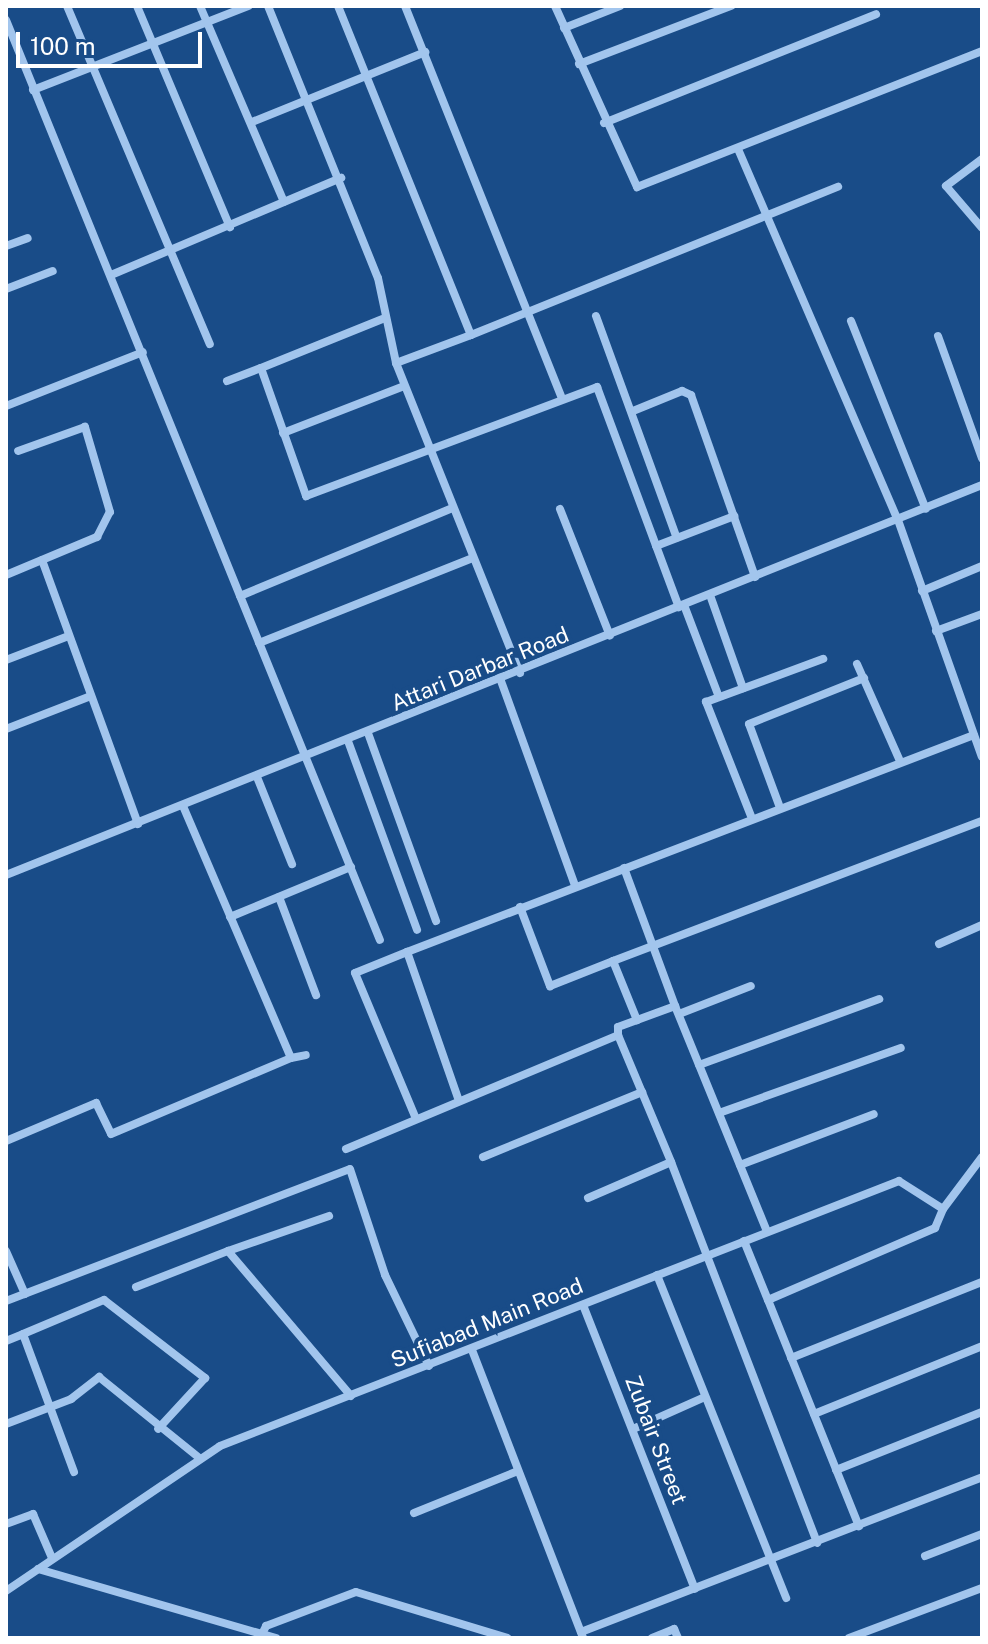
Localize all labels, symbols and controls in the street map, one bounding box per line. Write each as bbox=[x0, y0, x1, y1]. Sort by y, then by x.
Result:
scale bar bbox=[20, 16, 206, 66]
text: 100 m bbox=[30, 32, 96, 60]
street label: Attari Darbar Road bbox=[387, 621, 573, 717]
street label: Sufiabad Main Road bbox=[387, 1272, 587, 1374]
street label: Zubair Street bbox=[619, 1372, 693, 1508]

